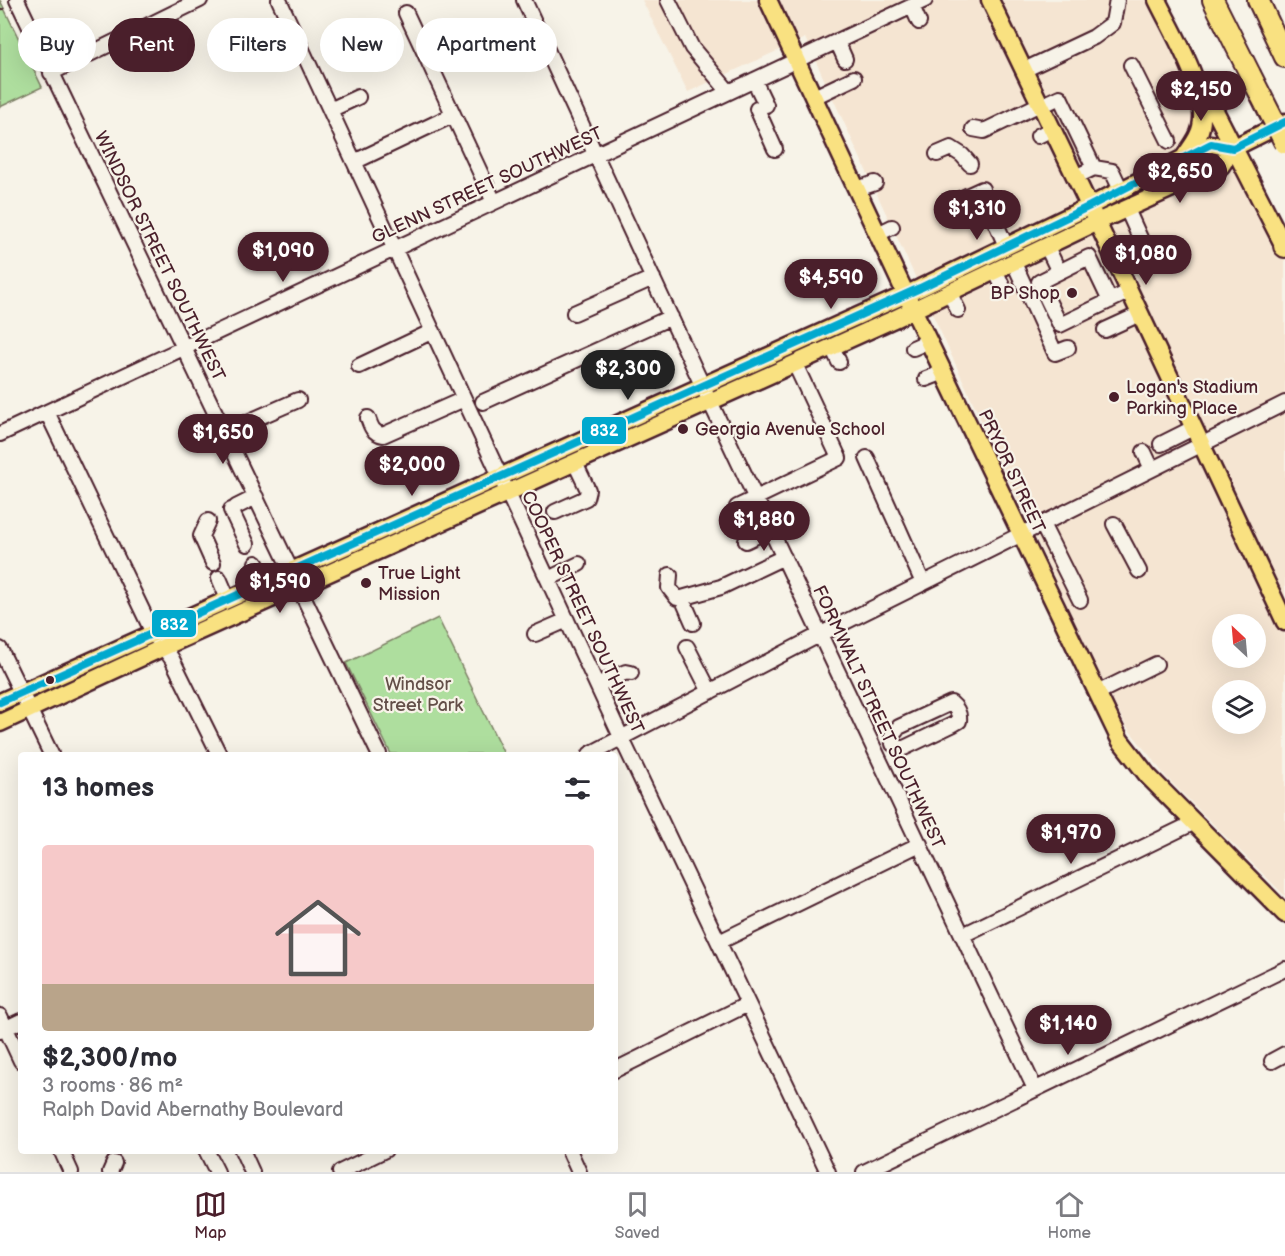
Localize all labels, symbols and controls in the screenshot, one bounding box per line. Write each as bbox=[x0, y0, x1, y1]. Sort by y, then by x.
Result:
chip: Buy bbox=[18, 18, 96, 72]
chip: Rent bbox=[108, 18, 195, 72]
chip: Filters bbox=[207, 18, 308, 72]
chip: New bbox=[320, 18, 404, 72]
chip: Apartment bbox=[416, 18, 557, 72]
pin: $2,150 bbox=[1152, 71, 1250, 122]
text: $2,150 bbox=[1170, 78, 1232, 102]
street label: GLENN STREET SOUTHWEST bbox=[369, 123, 606, 248]
street label: WINDSOR STREET SOUTHWEST bbox=[90, 128, 229, 385]
pin: $2,650 bbox=[1131, 153, 1229, 204]
text: $2,650 bbox=[1147, 160, 1213, 184]
pin: $1,310 bbox=[928, 190, 1026, 241]
text: $1,310 bbox=[948, 197, 1006, 221]
pin: $1,090 bbox=[234, 232, 332, 283]
pin: $1,080 bbox=[1097, 235, 1195, 286]
text: $1,090 bbox=[252, 239, 314, 263]
text: $1,080 bbox=[1115, 242, 1177, 266]
pin: $4,590 bbox=[782, 259, 880, 310]
text: $4,590 bbox=[798, 266, 864, 290]
place label: BP Shop bbox=[990, 283, 1060, 304]
marker: BP Shop bbox=[1065, 286, 1079, 300]
pin: $2,300 bbox=[579, 350, 677, 401]
text: $2,300 bbox=[595, 357, 661, 381]
place label: Logan's Stadium Parking Place bbox=[1126, 377, 1258, 419]
marker: Logan's Stadium Parking Place bbox=[1107, 390, 1121, 404]
street label: PRYOR STREET bbox=[974, 406, 1049, 536]
pin: $1,650 bbox=[174, 414, 272, 465]
line badge: 832 bbox=[581, 416, 627, 445]
place label: Georgia Avenue School bbox=[695, 419, 885, 440]
text: $1,650 bbox=[192, 421, 254, 445]
text: 832 bbox=[590, 422, 619, 441]
marker: Georgia Avenue School bbox=[676, 422, 690, 436]
pin: $2,000 bbox=[363, 446, 461, 497]
text: $2,000 bbox=[379, 453, 445, 477]
street label: COOPER STREET SOUTHWEST bbox=[517, 488, 648, 737]
pin: $1,880 bbox=[715, 501, 813, 552]
text: $1,880 bbox=[733, 508, 795, 532]
pin: $1,590 bbox=[231, 563, 329, 614]
place label: True Light Mission bbox=[378, 563, 461, 605]
text: $1,590 bbox=[249, 570, 311, 594]
marker: True Light Mission bbox=[359, 576, 373, 590]
street label: FORMWALT STREET SOUTHWEST bbox=[808, 582, 949, 852]
line badge: 832 bbox=[151, 609, 197, 638]
north arrow bbox=[1212, 614, 1266, 668]
map controls bbox=[1212, 614, 1266, 734]
text: 832 bbox=[160, 616, 189, 635]
unlabelled marker bbox=[44, 674, 56, 686]
park label: Windsor Street Park bbox=[373, 674, 463, 716]
button: layers bbox=[1212, 680, 1266, 734]
icon: filters bbox=[561, 772, 594, 805]
text: 13 homes bbox=[42, 773, 154, 804]
pin: $1,970 bbox=[1022, 814, 1120, 865]
text: $1,970 bbox=[1040, 821, 1102, 845]
icon: home bbox=[264, 884, 372, 992]
pin: $1,140 bbox=[1019, 1005, 1117, 1056]
text: $1,140 bbox=[1039, 1012, 1097, 1036]
text: $2,300/mo bbox=[42, 1043, 177, 1074]
text: 3 rooms · 86 m² bbox=[42, 1074, 183, 1098]
text: Ralph David Abernathy Boulevard bbox=[42, 1098, 343, 1122]
tab: Map bbox=[194, 1188, 227, 1243]
tab: Saved bbox=[615, 1188, 660, 1243]
tab: Home bbox=[1048, 1188, 1091, 1243]

